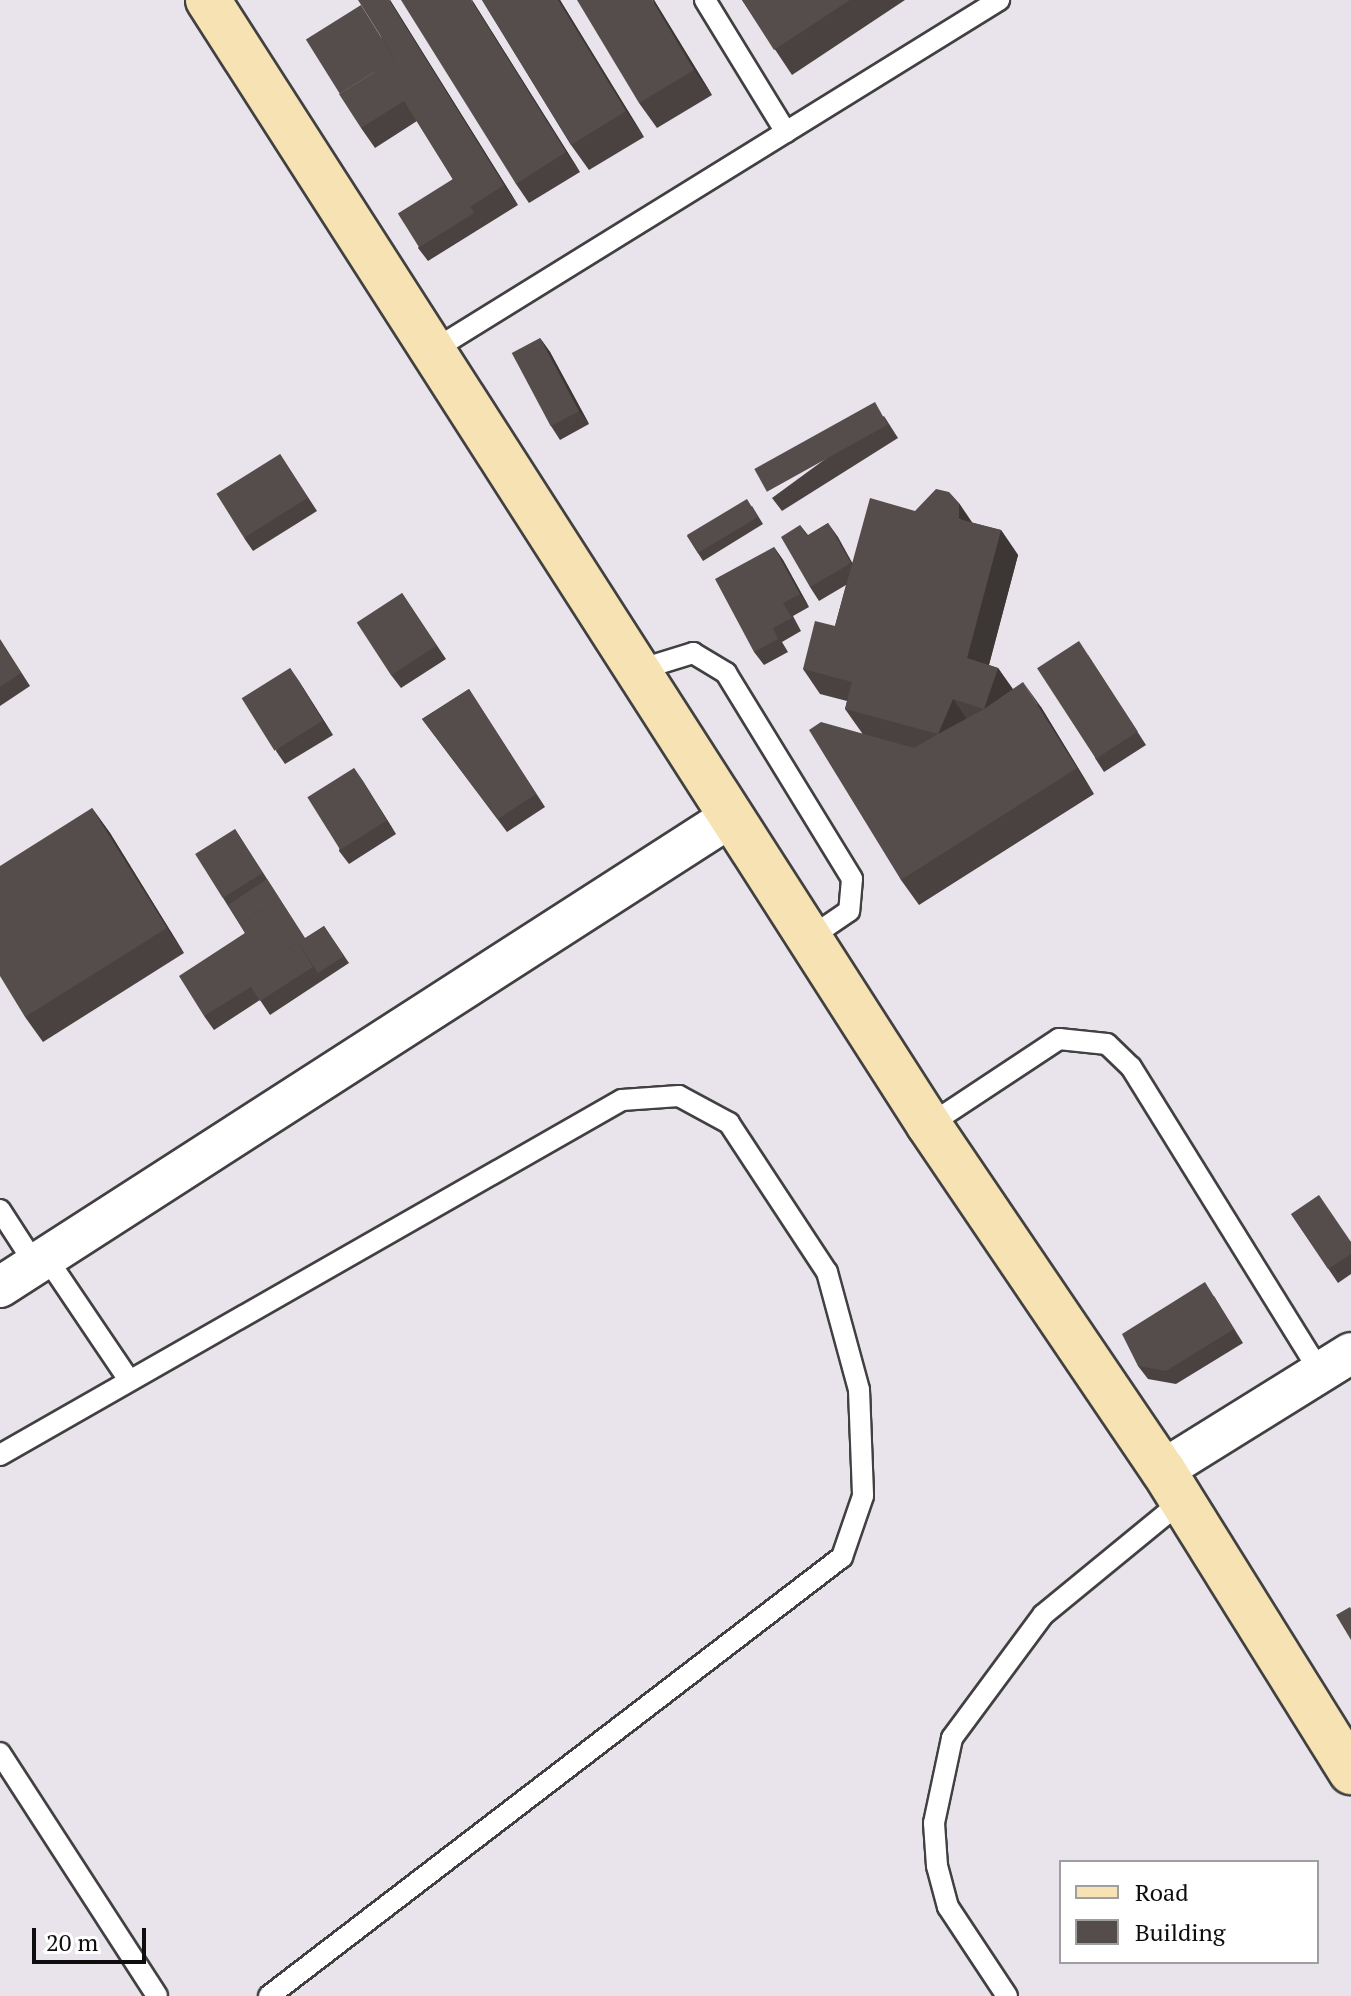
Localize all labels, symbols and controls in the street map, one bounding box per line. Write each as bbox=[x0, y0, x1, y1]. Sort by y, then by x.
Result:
legend bbox=[1059, 1860, 1319, 1964]
text: Road bbox=[1135, 1876, 1189, 1908]
scale bar bbox=[36, 1912, 150, 1962]
text: Building bbox=[1135, 1916, 1225, 1948]
text: 20 m bbox=[46, 1926, 98, 1958]

